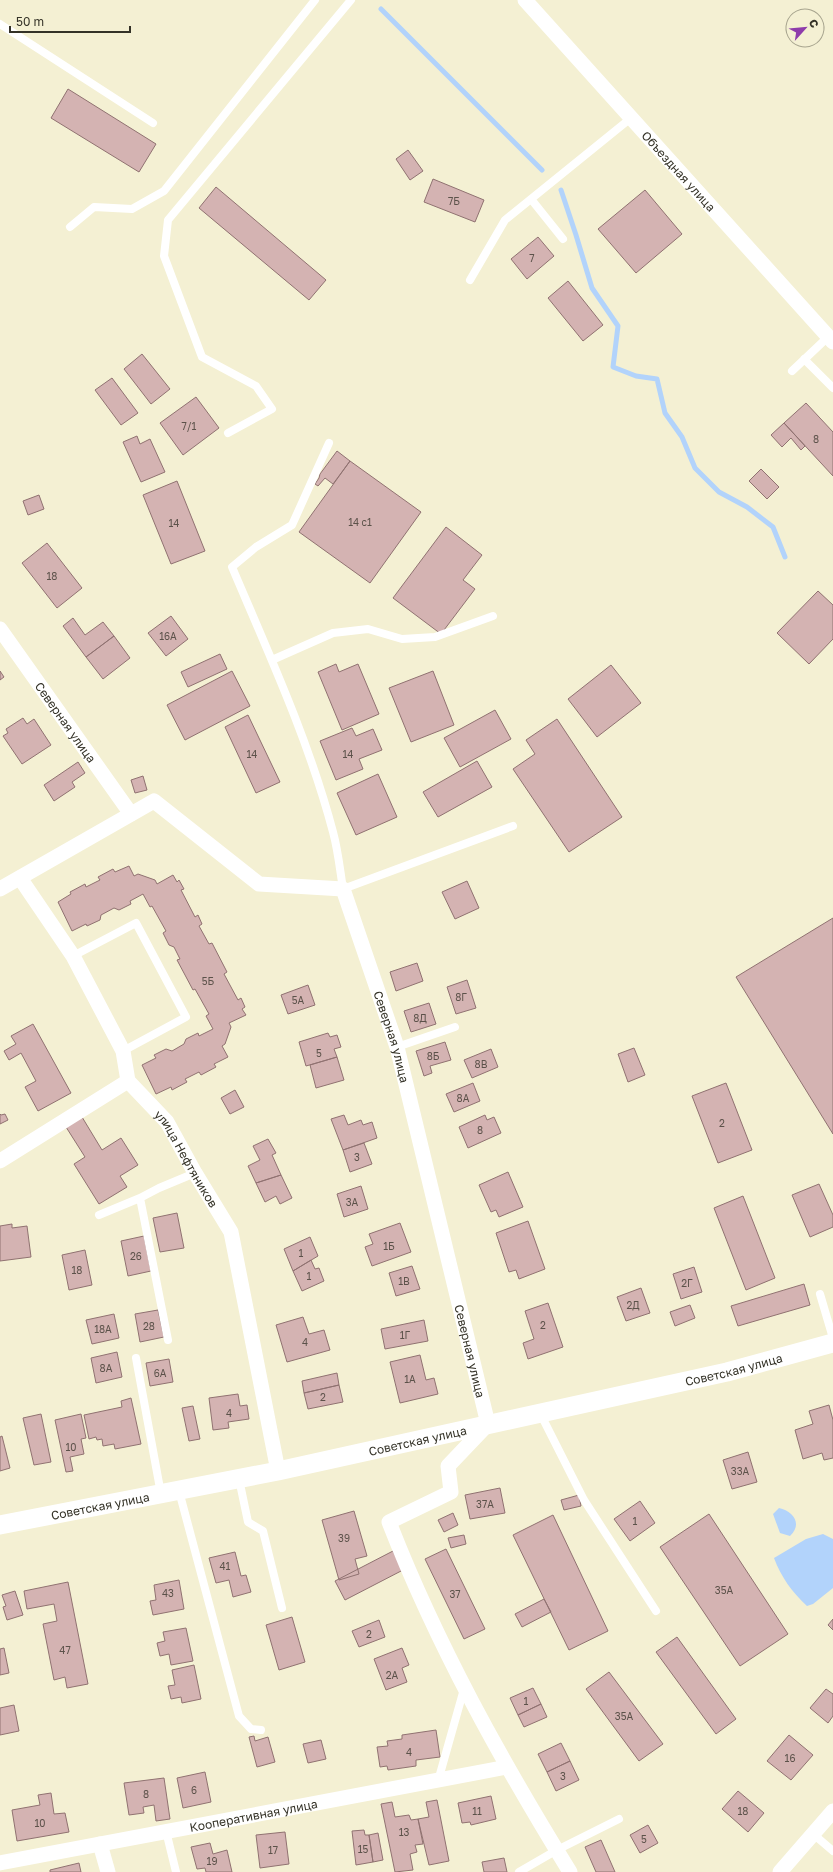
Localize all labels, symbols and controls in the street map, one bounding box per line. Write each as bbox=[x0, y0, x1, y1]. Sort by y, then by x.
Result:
scale bar bbox=[10, 8, 130, 34]
north arrow bbox=[785, 8, 825, 48]
text: 50 m bbox=[16, 14, 44, 29]
text: С bbox=[807, 17, 822, 30]
street label: Объездная улица bbox=[639, 128, 719, 214]
house number: 7Б bbox=[448, 195, 460, 207]
house number: 7 bbox=[529, 252, 535, 264]
house number: 7/1 bbox=[182, 420, 197, 432]
house number: 8 bbox=[813, 433, 819, 445]
house number: 14 с1 bbox=[348, 516, 372, 528]
house number: 14 bbox=[169, 517, 179, 529]
house number: 18 bbox=[47, 570, 57, 582]
house number: 16А bbox=[159, 630, 177, 642]
street label: Северная улица bbox=[32, 679, 100, 765]
house number: 14 bbox=[247, 748, 257, 760]
house number: 14 bbox=[343, 748, 353, 760]
house number: 5Б bbox=[202, 975, 215, 987]
street label: Северная улица bbox=[371, 989, 413, 1084]
house number: 8Г bbox=[455, 991, 467, 1003]
house number: 5А bbox=[292, 994, 305, 1006]
house number: 8Д bbox=[413, 1012, 427, 1024]
house number: 5 bbox=[316, 1047, 322, 1059]
house number: 8Б bbox=[427, 1050, 440, 1062]
house number: 8В bbox=[475, 1058, 488, 1070]
house number: 8А bbox=[457, 1092, 470, 1104]
street label: улица Нефтяников bbox=[152, 1107, 222, 1210]
house number: 2 bbox=[719, 1117, 725, 1129]
house number: 8 bbox=[477, 1124, 483, 1136]
house number: 3 bbox=[354, 1151, 360, 1163]
house number: 3А bbox=[346, 1196, 359, 1208]
house number: 1Б bbox=[383, 1240, 395, 1252]
house number: 1 bbox=[299, 1247, 304, 1259]
house number: 26 bbox=[130, 1250, 142, 1262]
house number: 18 bbox=[72, 1264, 82, 1276]
house number: 1 bbox=[307, 1270, 312, 1282]
house number: 1В bbox=[398, 1275, 410, 1287]
house number: 2Г bbox=[681, 1277, 693, 1289]
house number: 2Д bbox=[626, 1299, 640, 1311]
street label: Северная улица bbox=[452, 1303, 489, 1399]
house number: 2 bbox=[540, 1319, 546, 1331]
house number: 28 bbox=[143, 1320, 155, 1332]
house number: 18А bbox=[94, 1323, 112, 1335]
house number: 1Г bbox=[400, 1329, 411, 1341]
house number: 4 bbox=[302, 1336, 308, 1348]
street label: Советская улица bbox=[683, 1350, 784, 1389]
house number: 8А bbox=[100, 1362, 113, 1374]
house number: 6А bbox=[154, 1367, 167, 1379]
house number: 1А bbox=[404, 1373, 416, 1385]
house number: 2 bbox=[320, 1391, 326, 1403]
house number: 4 bbox=[226, 1407, 232, 1419]
street label: Советская улица bbox=[367, 1422, 468, 1458]
house number: 10 bbox=[65, 1441, 77, 1453]
house number: 33А bbox=[731, 1465, 749, 1477]
street label: Советская улица bbox=[50, 1489, 151, 1522]
house number: 37А bbox=[476, 1498, 494, 1510]
house number: 1 bbox=[633, 1515, 638, 1527]
house number: 39 bbox=[338, 1532, 350, 1544]
house number: 41 bbox=[220, 1560, 231, 1572]
house number: 35А bbox=[715, 1584, 733, 1596]
house number: 43 bbox=[162, 1587, 174, 1599]
house number: 37 bbox=[449, 1588, 461, 1600]
house number: 2 bbox=[366, 1628, 372, 1640]
house number: 47 bbox=[59, 1644, 71, 1656]
house number: 2А bbox=[386, 1669, 399, 1681]
house number: 1 bbox=[524, 1695, 529, 1707]
house number: 35А bbox=[615, 1710, 633, 1722]
house number: 4 bbox=[406, 1746, 412, 1758]
house number: 16 bbox=[785, 1752, 795, 1764]
house number: 3 bbox=[560, 1770, 566, 1782]
house number: 6 bbox=[191, 1784, 197, 1796]
house number: 8 bbox=[143, 1788, 149, 1800]
street label: Кооперативная улица bbox=[188, 1796, 319, 1834]
house number: 11 bbox=[472, 1805, 482, 1817]
house number: 18 bbox=[738, 1805, 748, 1817]
house number: 10 bbox=[34, 1817, 46, 1829]
house number: 13 bbox=[399, 1826, 409, 1838]
house number: 5 bbox=[641, 1833, 647, 1845]
house number: 15 bbox=[358, 1843, 369, 1855]
house number: 17 bbox=[268, 1844, 278, 1856]
house number: 19 bbox=[207, 1855, 217, 1867]

